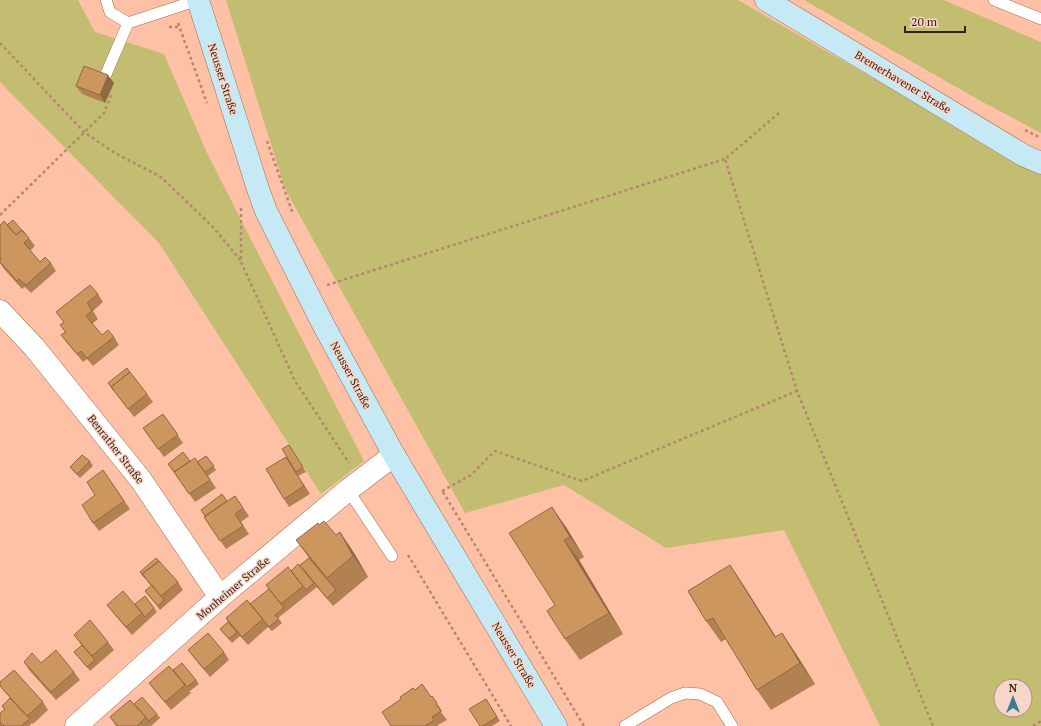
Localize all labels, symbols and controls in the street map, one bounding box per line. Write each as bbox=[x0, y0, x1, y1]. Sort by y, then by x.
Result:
scale bar bbox=[905, 8, 965, 34]
text: 20 m bbox=[911, 14, 938, 29]
street label: Neusser Straße bbox=[205, 42, 241, 117]
street label: Bremerhavener Straße bbox=[852, 48, 954, 117]
street label: Neusser Straße bbox=[327, 339, 375, 411]
street label: Benrather Straße bbox=[85, 412, 148, 487]
street label: Monheimer Straße bbox=[193, 553, 273, 623]
street label: Neusser Straße bbox=[489, 620, 539, 691]
north arrow bbox=[993, 678, 1033, 718]
text: N bbox=[1009, 681, 1018, 695]

